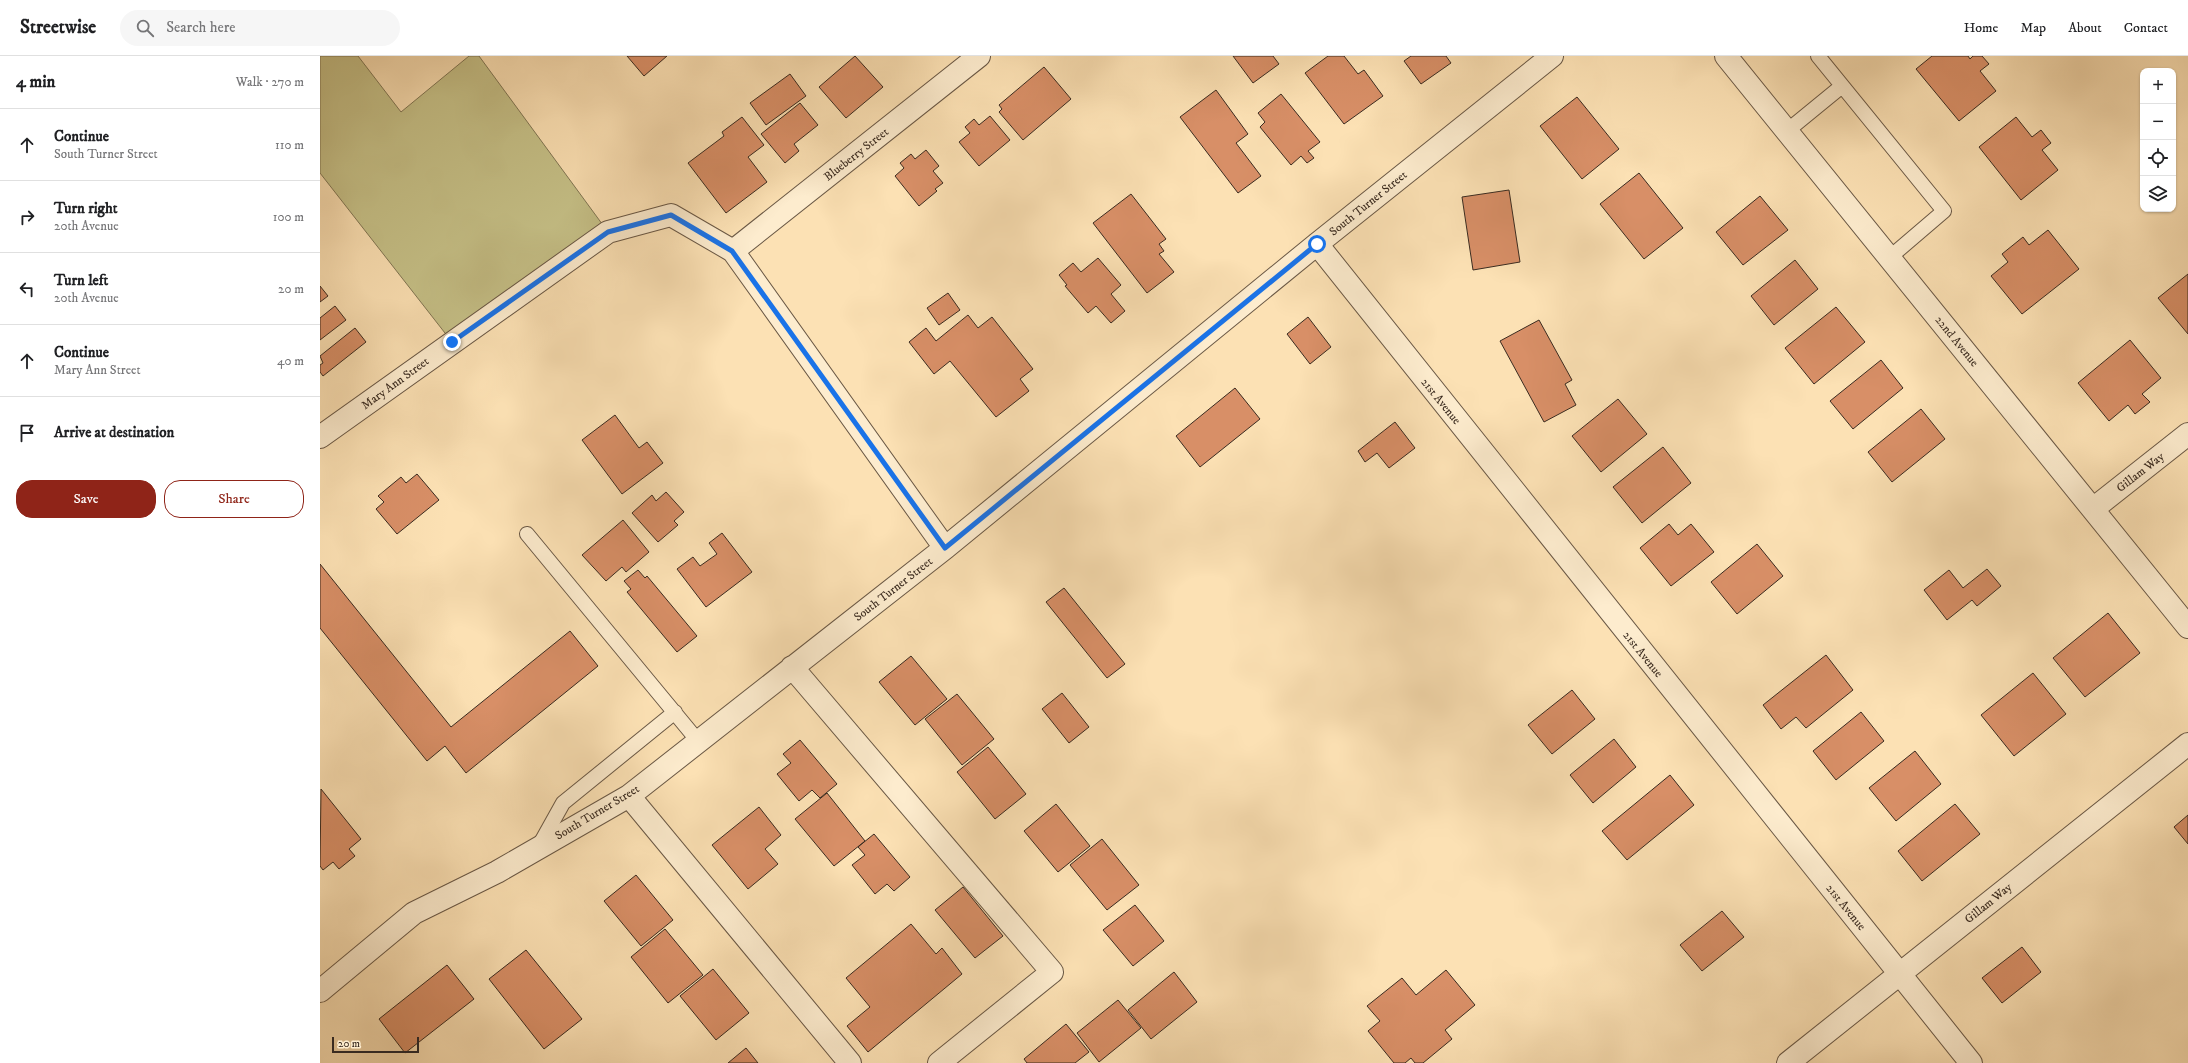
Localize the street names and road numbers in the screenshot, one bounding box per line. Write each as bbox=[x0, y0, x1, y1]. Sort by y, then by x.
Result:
street label: Blueberry Street bbox=[821, 124, 892, 184]
street label: South Turner Street bbox=[1326, 167, 1410, 239]
street label: 22nd Avenue bbox=[1932, 313, 1982, 370]
street label: Mary Ann Street bbox=[359, 354, 432, 413]
street label: 21st Avenue bbox=[1417, 375, 1464, 428]
street label: Gillam Way bbox=[2113, 449, 2167, 496]
street label: South Turner Street bbox=[851, 554, 936, 625]
street label: 21st Avenue bbox=[1619, 628, 1666, 681]
street label: South Turner Street bbox=[552, 781, 642, 844]
street label: Gillam Way bbox=[1962, 880, 2015, 927]
street label: 21st Avenue bbox=[1822, 881, 1869, 934]

